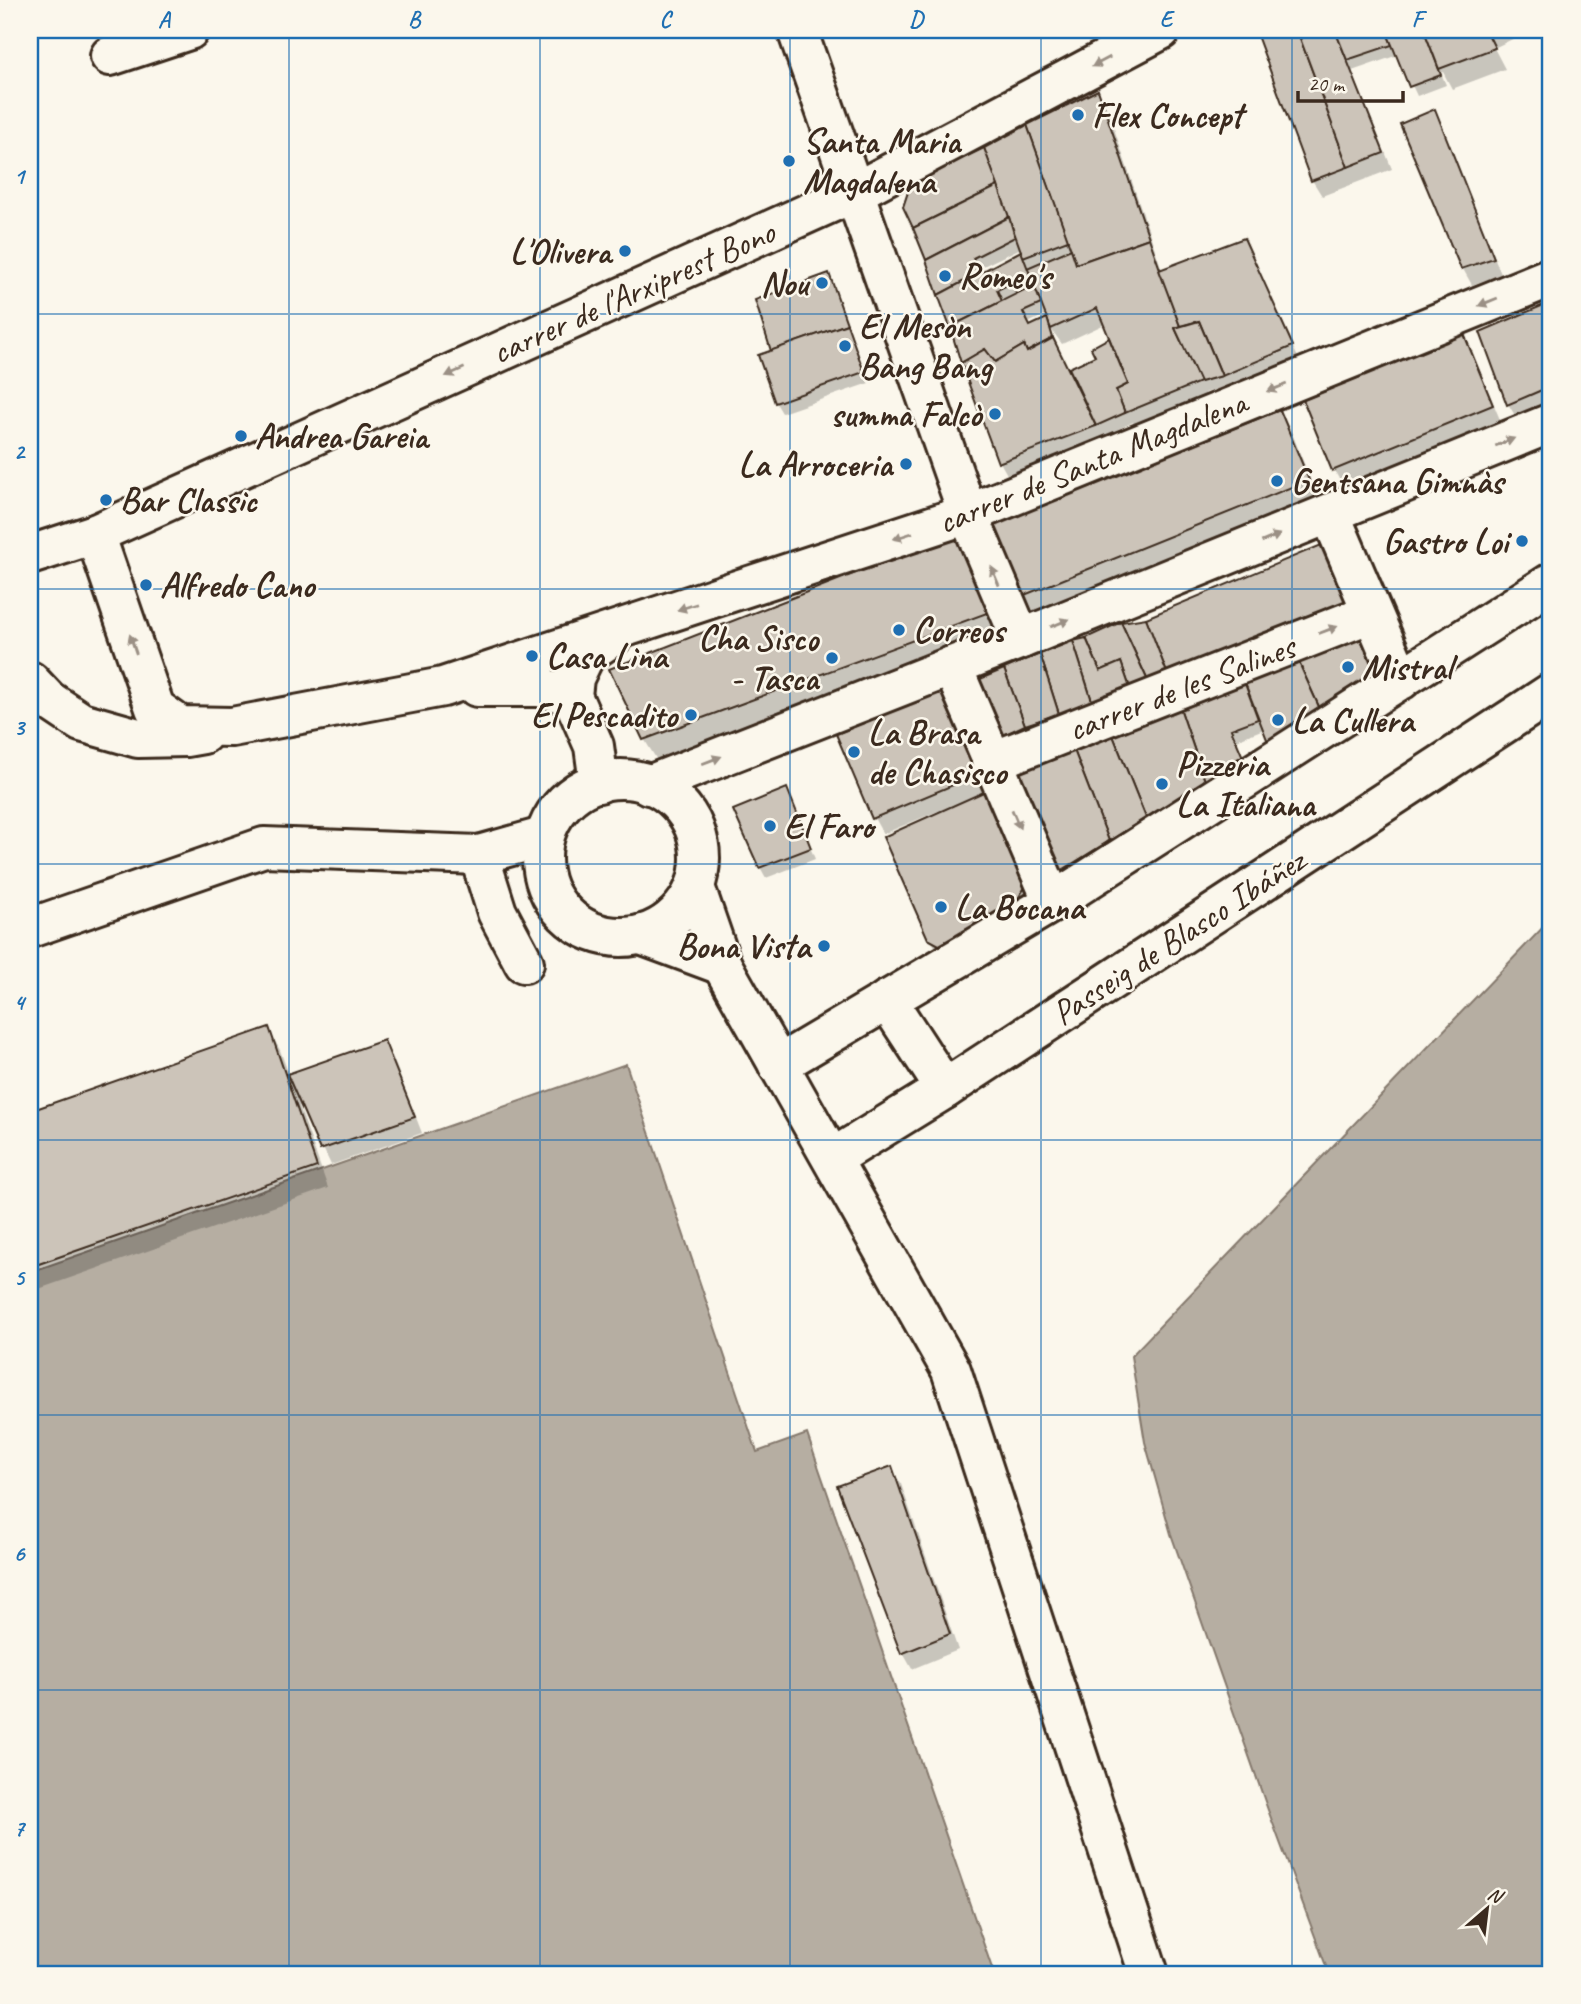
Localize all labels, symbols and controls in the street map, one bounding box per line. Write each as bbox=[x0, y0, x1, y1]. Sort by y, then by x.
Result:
text: A bbox=[158, 5, 172, 34]
text: B bbox=[408, 5, 422, 34]
text: C bbox=[660, 5, 674, 34]
text: D bbox=[909, 5, 925, 34]
text: E bbox=[1160, 5, 1176, 34]
text: F bbox=[1412, 5, 1428, 34]
one-way arrow bbox=[1091, 56, 1111, 67]
scale bar bbox=[1298, 60, 1402, 104]
text: 20 m bbox=[1308, 71, 1346, 97]
place label: Flex Concept bbox=[1092, 93, 1248, 138]
marker: Flex Concept bbox=[1070, 107, 1086, 123]
place label: Santa Maria Magdalena bbox=[803, 119, 963, 204]
marker: Santa Maria Magdalena bbox=[781, 153, 797, 169]
text: 1 bbox=[14, 162, 27, 191]
street label: carrer de l'Arxiprest Bono bbox=[484, 209, 783, 375]
place label: L'Olivera bbox=[510, 229, 614, 274]
marker: L'Olivera bbox=[617, 243, 633, 259]
place label: Romeo's bbox=[959, 254, 1055, 299]
place label: Nou bbox=[761, 261, 811, 306]
marker: Romeo's bbox=[937, 268, 953, 284]
marker: Nou bbox=[814, 275, 830, 291]
one-way arrow bbox=[1477, 297, 1498, 308]
place label: El Mesòn Bang Bang bbox=[859, 304, 994, 389]
marker: El Mesòn Bang Bang bbox=[837, 338, 853, 354]
one-way arrow bbox=[444, 367, 465, 378]
street label: carrer de Santa Magdalena bbox=[931, 378, 1255, 545]
one-way arrow bbox=[1267, 383, 1288, 394]
place label: summa Falcò bbox=[831, 392, 984, 437]
marker: summa Falcò bbox=[987, 406, 1003, 422]
place label: Andrea Gareia bbox=[255, 414, 431, 459]
marker: Andrea Gareia bbox=[233, 428, 249, 444]
text: 2 bbox=[14, 437, 27, 466]
one-way arrow bbox=[1494, 437, 1515, 448]
place label: La Arroceria bbox=[739, 442, 895, 487]
marker: La Arroceria bbox=[898, 456, 914, 472]
place label: Gentsana Gimnàs bbox=[1291, 459, 1507, 504]
marker: Gentsana Gimnàs bbox=[1269, 473, 1285, 489]
place label: Bar Classic bbox=[120, 478, 258, 523]
marker: Bar Classic bbox=[98, 492, 114, 508]
place label: Gastro Loi bbox=[1383, 519, 1512, 564]
one-way arrow bbox=[893, 531, 914, 542]
one-way arrow bbox=[1261, 532, 1282, 543]
marker: Gastro Loi bbox=[1514, 533, 1530, 549]
place label: Alfredo Cano bbox=[160, 563, 317, 608]
one-way arrow bbox=[989, 566, 1000, 587]
marker: Alfredo Cano bbox=[138, 577, 154, 593]
one-way arrow bbox=[677, 603, 698, 613]
place label: Correos bbox=[913, 608, 1008, 653]
place label: Cha Sisco - Tasca bbox=[698, 616, 821, 701]
one-way arrow bbox=[1050, 617, 1071, 628]
marker: Correos bbox=[891, 622, 907, 638]
street label: carrer de les Salines bbox=[1061, 623, 1304, 752]
one-way arrow bbox=[1318, 624, 1339, 635]
one-way arrow bbox=[127, 633, 138, 654]
place label: Casa Lina bbox=[546, 634, 670, 679]
place label: Mistral bbox=[1362, 645, 1459, 690]
marker: Casa Lina bbox=[524, 648, 540, 664]
marker: Cha Sisco - Tasca bbox=[824, 650, 840, 666]
marker: Mistral bbox=[1340, 659, 1356, 675]
place label: El Pescadito bbox=[531, 693, 679, 738]
place label: La Cullera bbox=[1292, 698, 1417, 743]
marker: El Pescadito bbox=[683, 707, 699, 723]
place label: La Brasa de Chasisco bbox=[868, 710, 1008, 795]
marker: La Cullera bbox=[1270, 712, 1286, 728]
text: 3 bbox=[14, 713, 27, 742]
place label: Pizzeria La Italiana bbox=[1176, 742, 1317, 827]
marker: La Brasa de Chasisco bbox=[846, 744, 862, 760]
one-way arrow bbox=[702, 755, 723, 766]
marker: Pizzeria La Italiana bbox=[1154, 776, 1170, 792]
place label: El Faro bbox=[784, 804, 877, 849]
one-way arrow bbox=[1011, 809, 1022, 830]
marker: El Faro bbox=[762, 818, 778, 834]
street label: Passeig de Blasco Ibáñez bbox=[1043, 836, 1316, 1036]
place label: La Bocana bbox=[955, 885, 1087, 930]
marker: La Bocana bbox=[933, 899, 949, 915]
place label: Bona Vista bbox=[677, 924, 813, 969]
marker: Bona Vista bbox=[816, 938, 832, 954]
text: 4 bbox=[14, 988, 27, 1017]
text: 5 bbox=[14, 1263, 26, 1292]
text: 6 bbox=[14, 1539, 27, 1568]
text: 7 bbox=[14, 1814, 27, 1843]
north arrow bbox=[1452, 1874, 1522, 1944]
text: N bbox=[1484, 1882, 1508, 1910]

